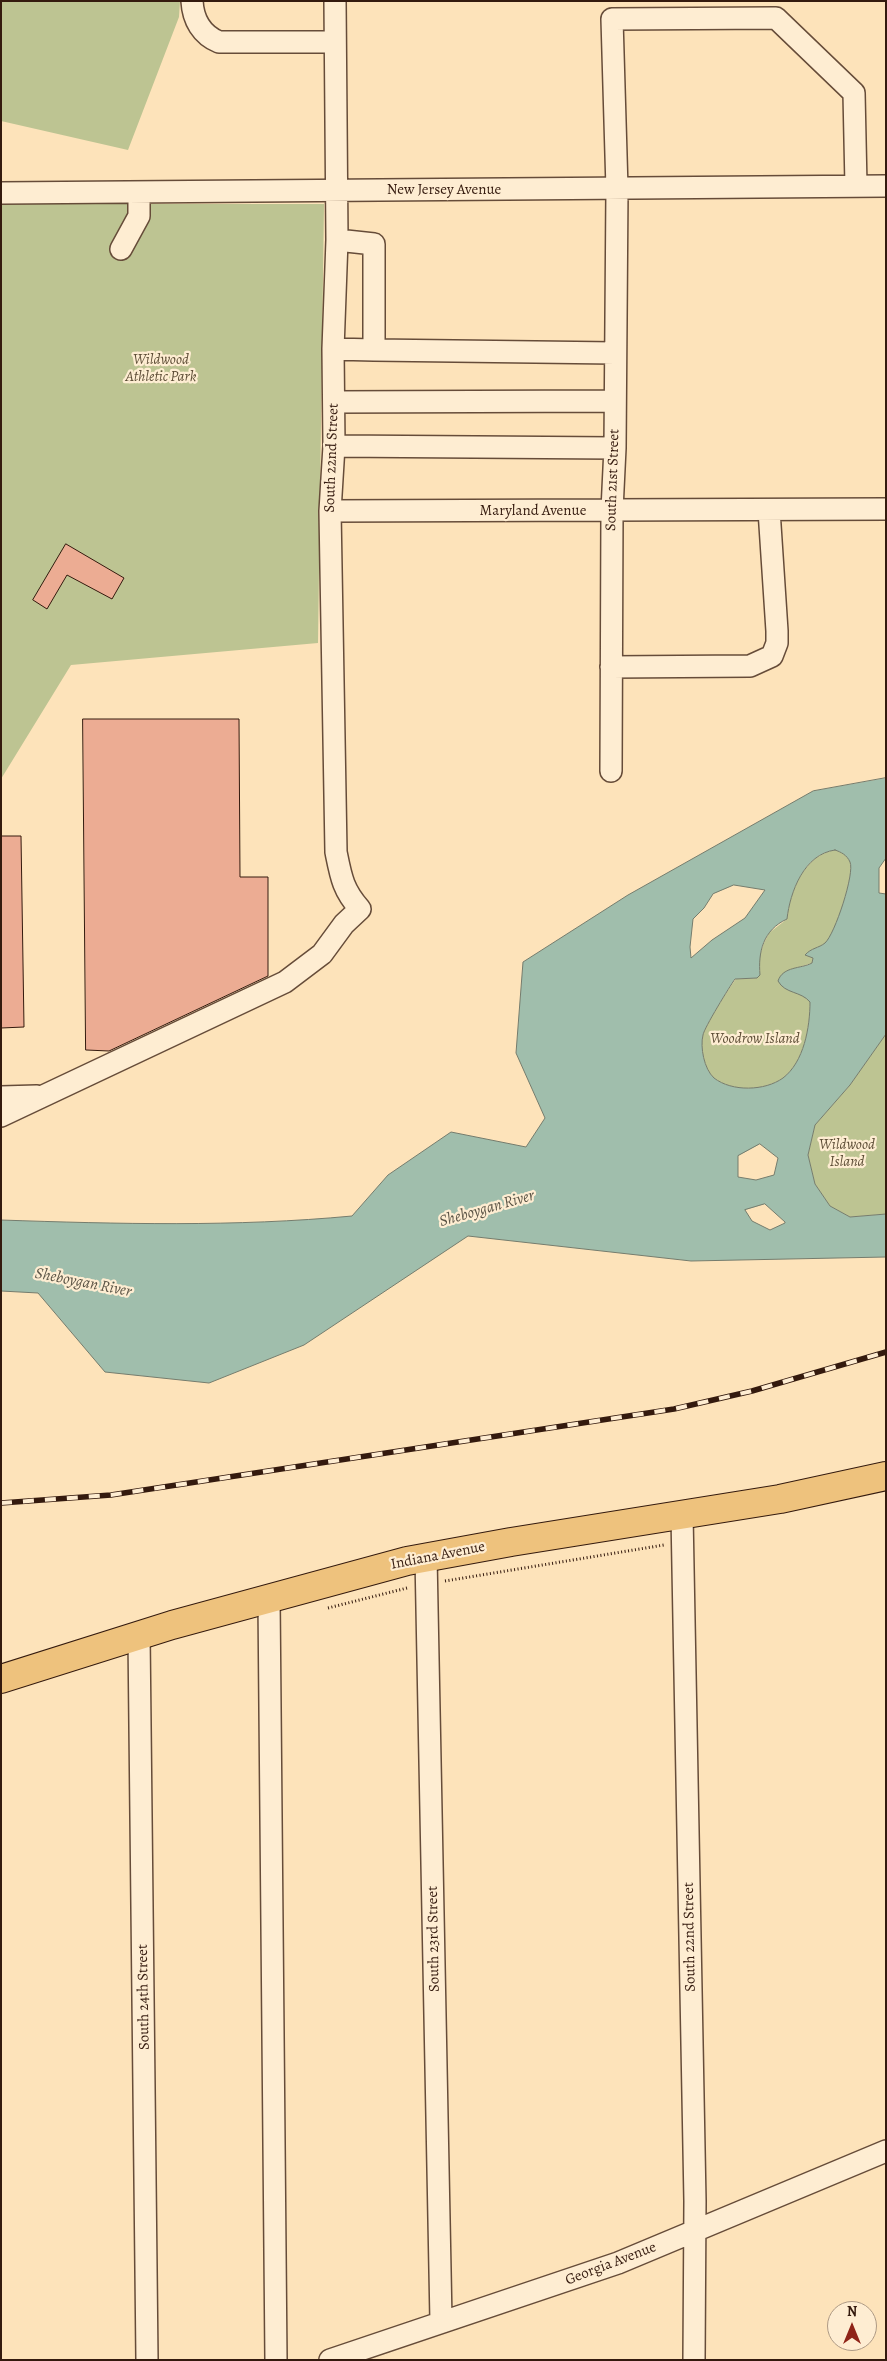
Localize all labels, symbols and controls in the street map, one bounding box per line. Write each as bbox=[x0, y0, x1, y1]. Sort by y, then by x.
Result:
street label: New Jersey Avenue bbox=[387, 181, 501, 199]
park label: Wildwood Athletic Park bbox=[126, 351, 196, 386]
street label: South 22nd Street bbox=[321, 403, 343, 513]
street label: South 21st Street bbox=[602, 429, 624, 531]
street label: Maryland Avenue bbox=[480, 502, 586, 520]
park label: Woodrow Island bbox=[710, 1030, 800, 1048]
park label: Wildwood Island bbox=[819, 1136, 875, 1171]
water label: Sheboygan River bbox=[437, 1186, 537, 1232]
water label: Sheboygan River bbox=[33, 1264, 133, 1302]
street label: Indiana Avenue bbox=[389, 1538, 487, 1574]
street label: South 22nd Street bbox=[680, 1882, 700, 1992]
street label: South 23rd Street bbox=[424, 1886, 444, 1992]
street label: South 24th Street bbox=[134, 1944, 154, 2050]
street label: Georgia Avenue bbox=[563, 2238, 659, 2290]
north arrow bbox=[827, 2301, 877, 2351]
text: N bbox=[847, 2302, 857, 2321]

